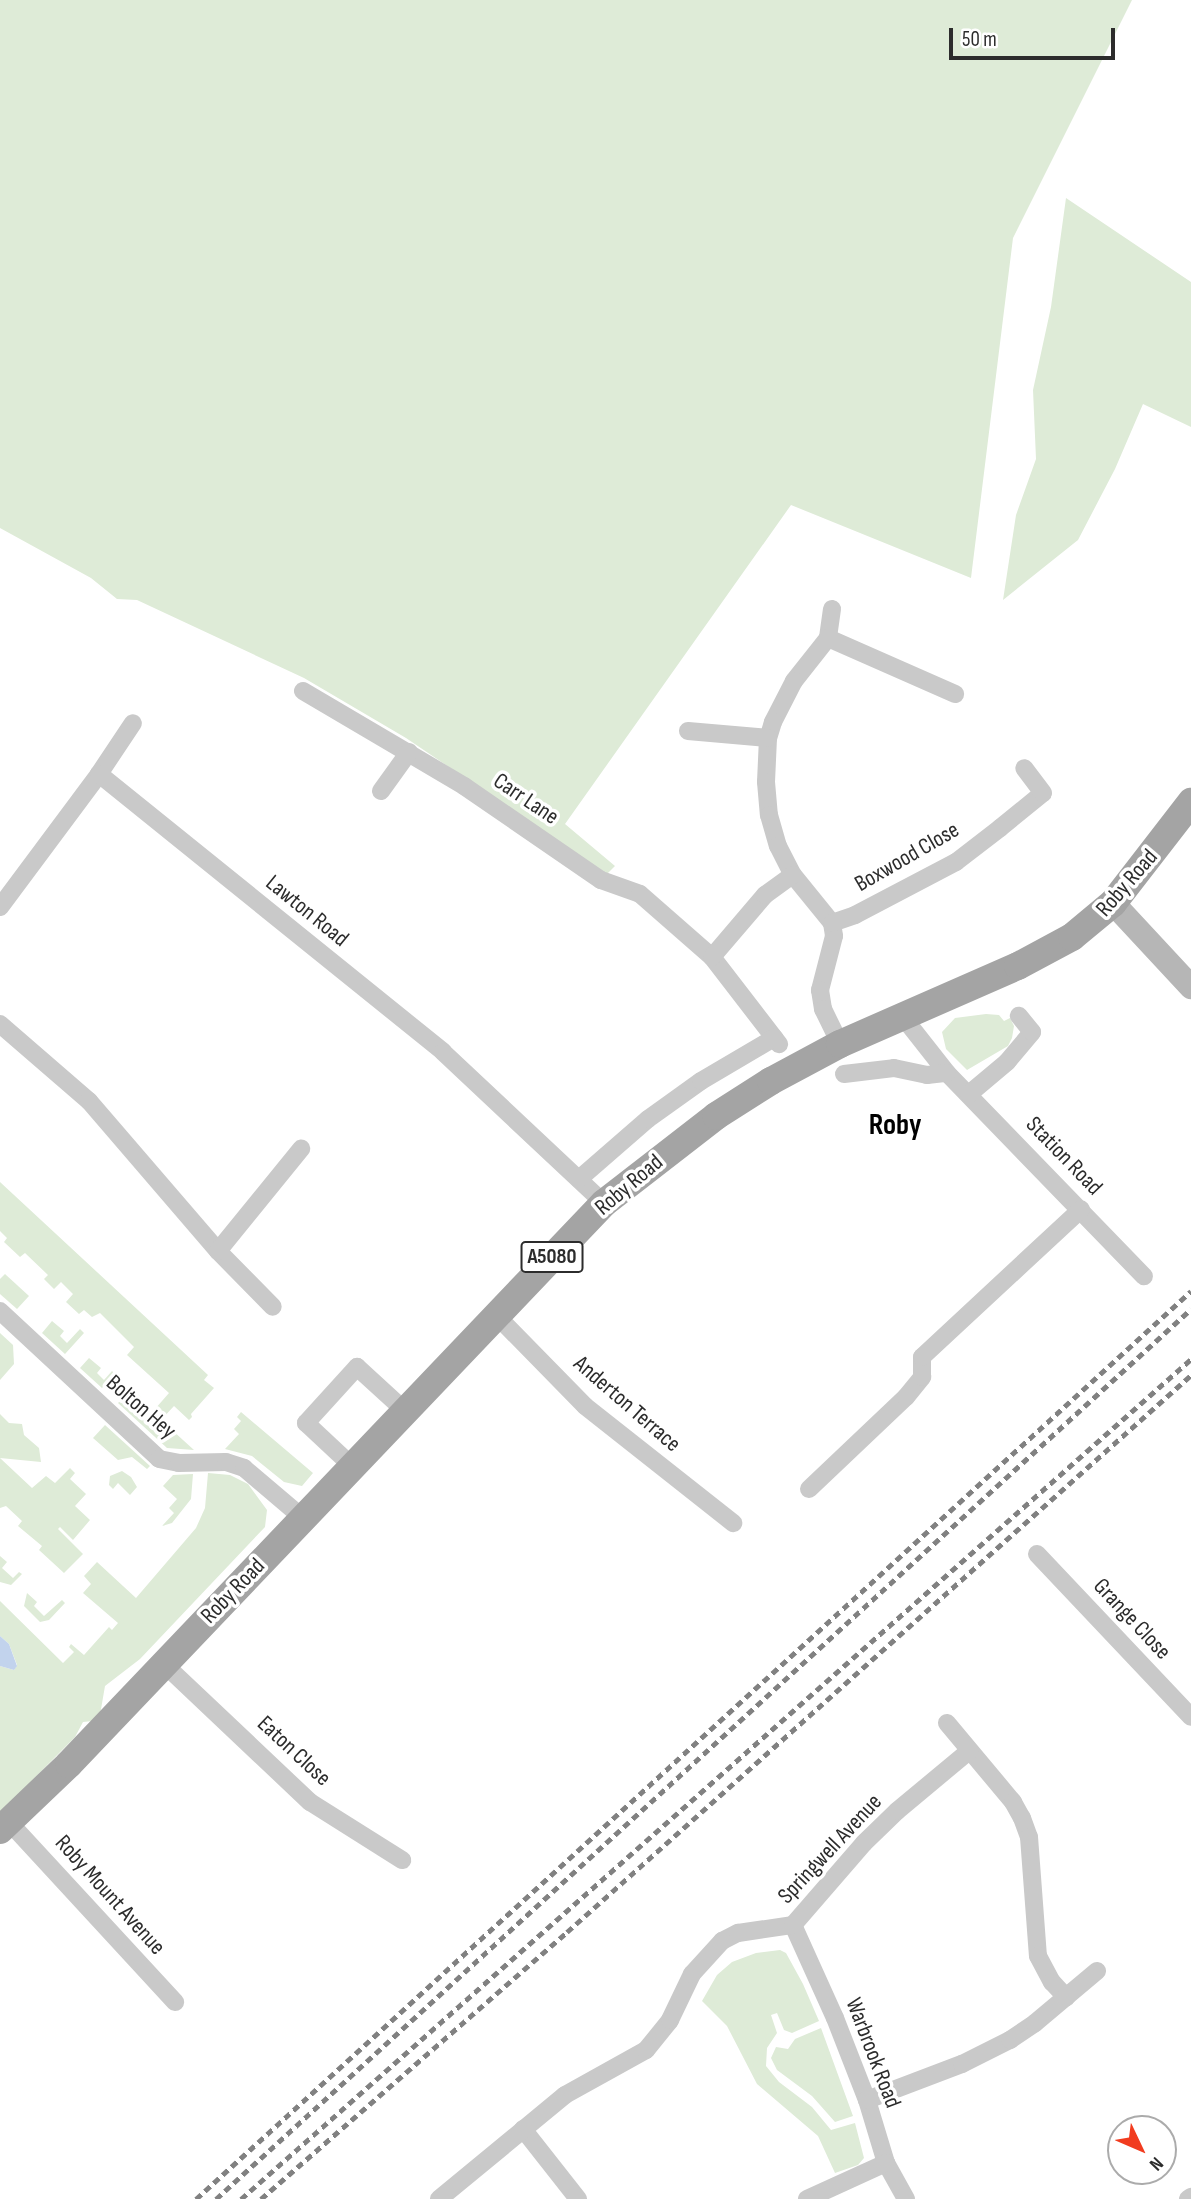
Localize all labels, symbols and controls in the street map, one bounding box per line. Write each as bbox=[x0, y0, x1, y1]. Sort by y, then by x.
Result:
scale bar bbox=[953, 14, 1119, 58]
text: 50 m bbox=[962, 27, 997, 52]
street label: Carr Lane bbox=[488, 767, 564, 831]
street label: Boxwood Close bbox=[850, 816, 964, 898]
street label: Roby Road bbox=[1090, 844, 1164, 922]
street label: Lawton Road bbox=[260, 869, 354, 953]
district label: Roby bbox=[869, 1107, 921, 1143]
street label: Station Road bbox=[1020, 1111, 1108, 1201]
street label: Roby Road bbox=[589, 1149, 669, 1221]
road number: A5080 bbox=[520, 1240, 584, 1274]
street label: Anderton Terrace bbox=[568, 1350, 686, 1458]
street label: Bolton Hey bbox=[100, 1369, 182, 1445]
street label: Roby Road bbox=[195, 1553, 271, 1629]
street label: Grange Close bbox=[1087, 1573, 1177, 1665]
street label: Eaton Close bbox=[252, 1710, 336, 1792]
street label: Springwell Avenue bbox=[772, 1789, 888, 1909]
street label: Roby Mount Avenue bbox=[49, 1829, 171, 1961]
street label: Warbrook Road bbox=[839, 1994, 907, 2112]
north arrow bbox=[1107, 2115, 1177, 2185]
text: N bbox=[1144, 2152, 1168, 2175]

